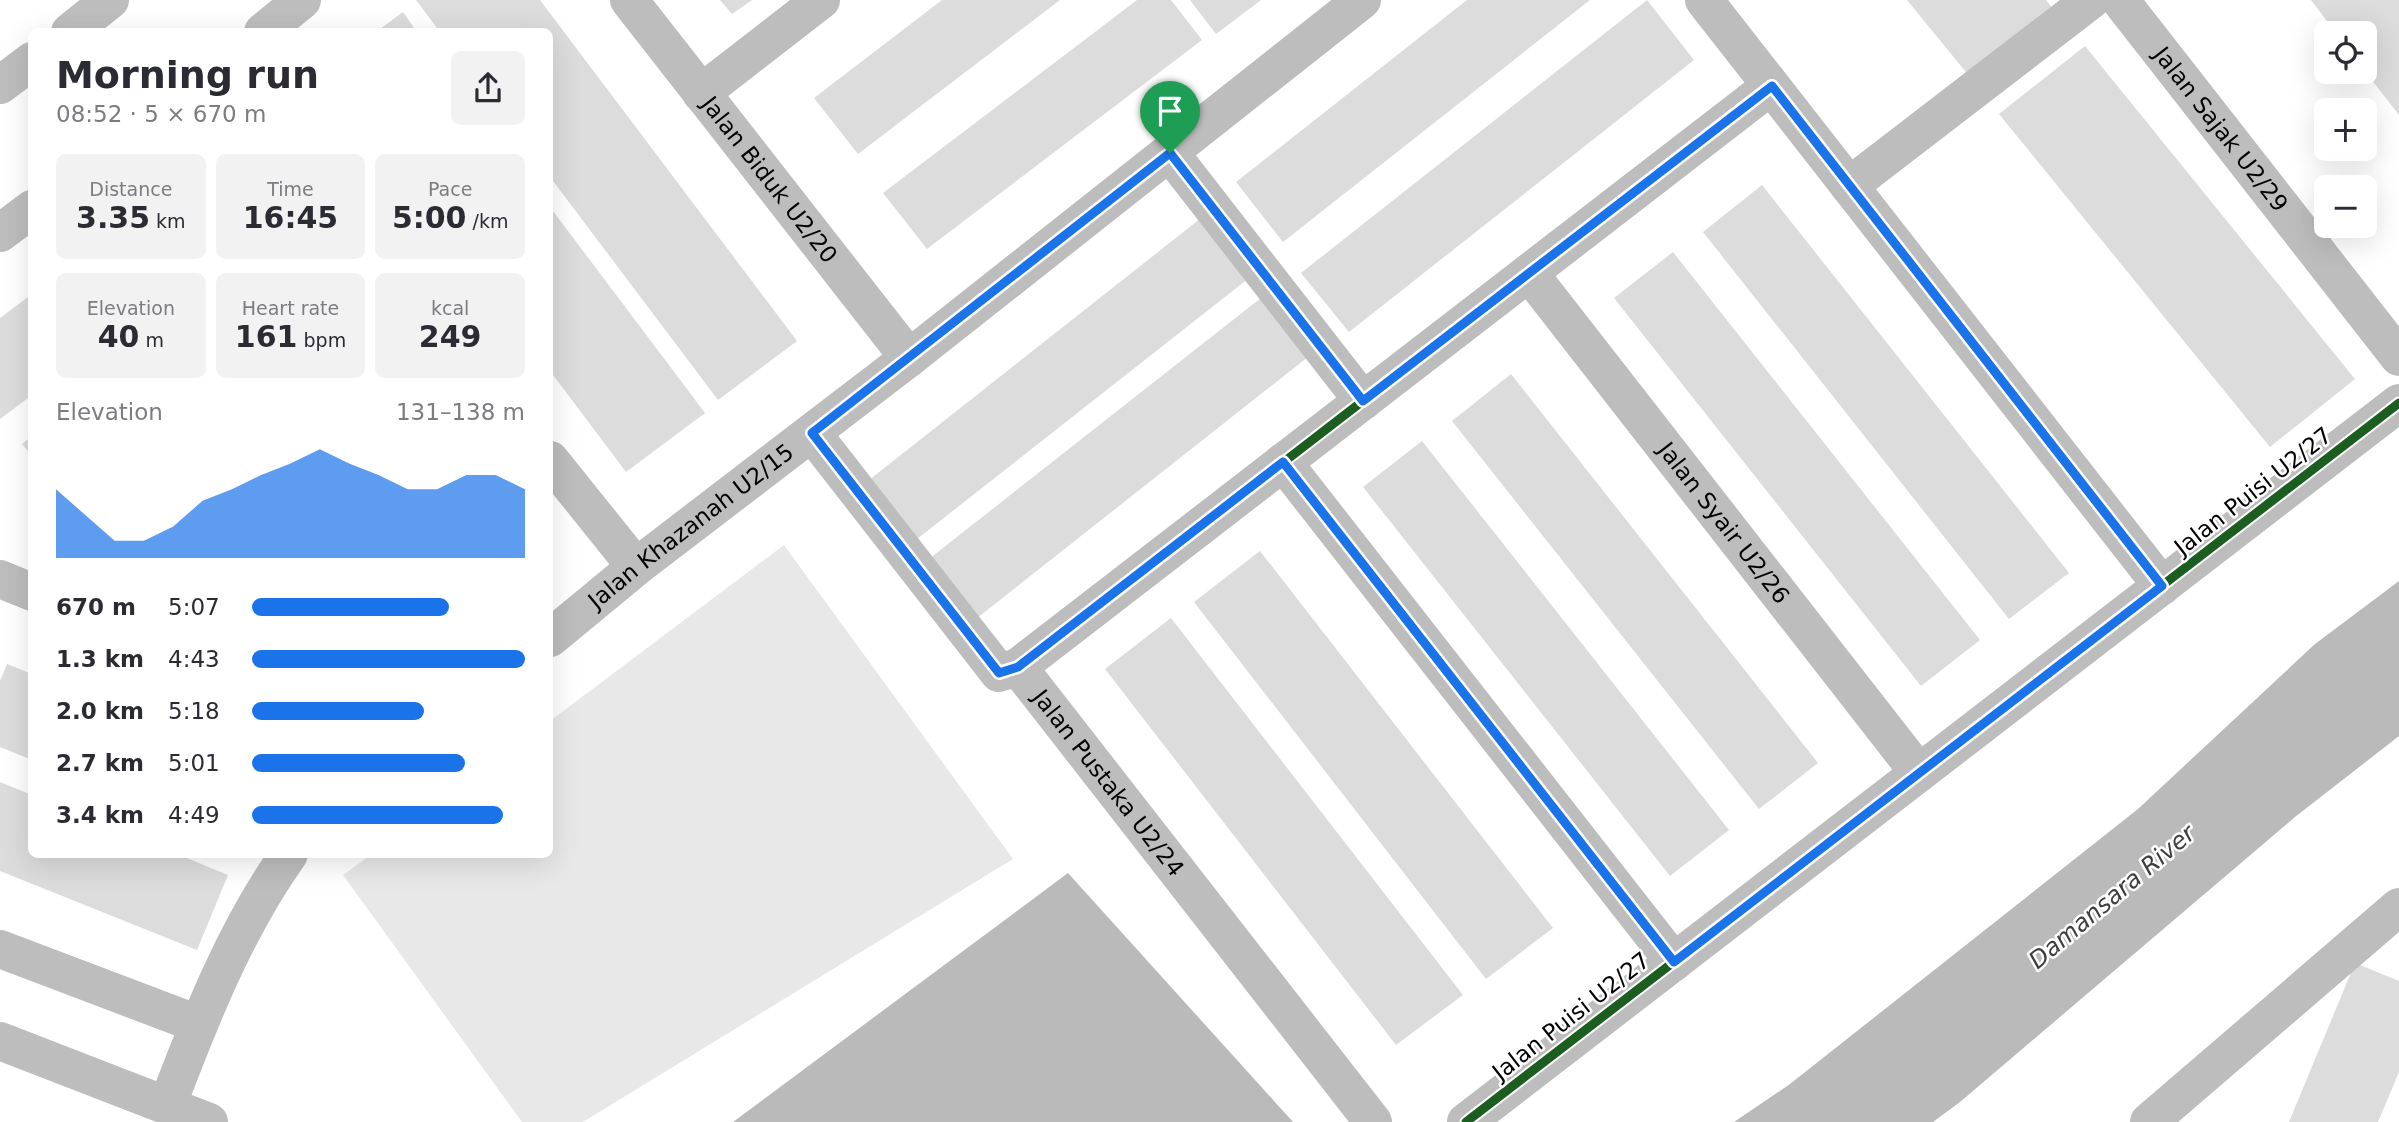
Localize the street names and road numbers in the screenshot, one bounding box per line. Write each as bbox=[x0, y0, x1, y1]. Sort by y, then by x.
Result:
street label: Jalan Sajak U2/29 bbox=[2147, 40, 2293, 217]
street label: Jalan Biduk U2/20 bbox=[695, 90, 842, 268]
street label: Jalan Puisi U2/27 bbox=[2168, 422, 2337, 562]
street label: Jalan Syair U2/26 bbox=[1652, 436, 1795, 609]
street label: Jalan Khazanah U2/15 bbox=[582, 438, 798, 615]
street label: Jalan Pustaka U2/24 bbox=[1026, 683, 1189, 881]
street label: Jalan Puisi U2/27 bbox=[1486, 947, 1655, 1087]

